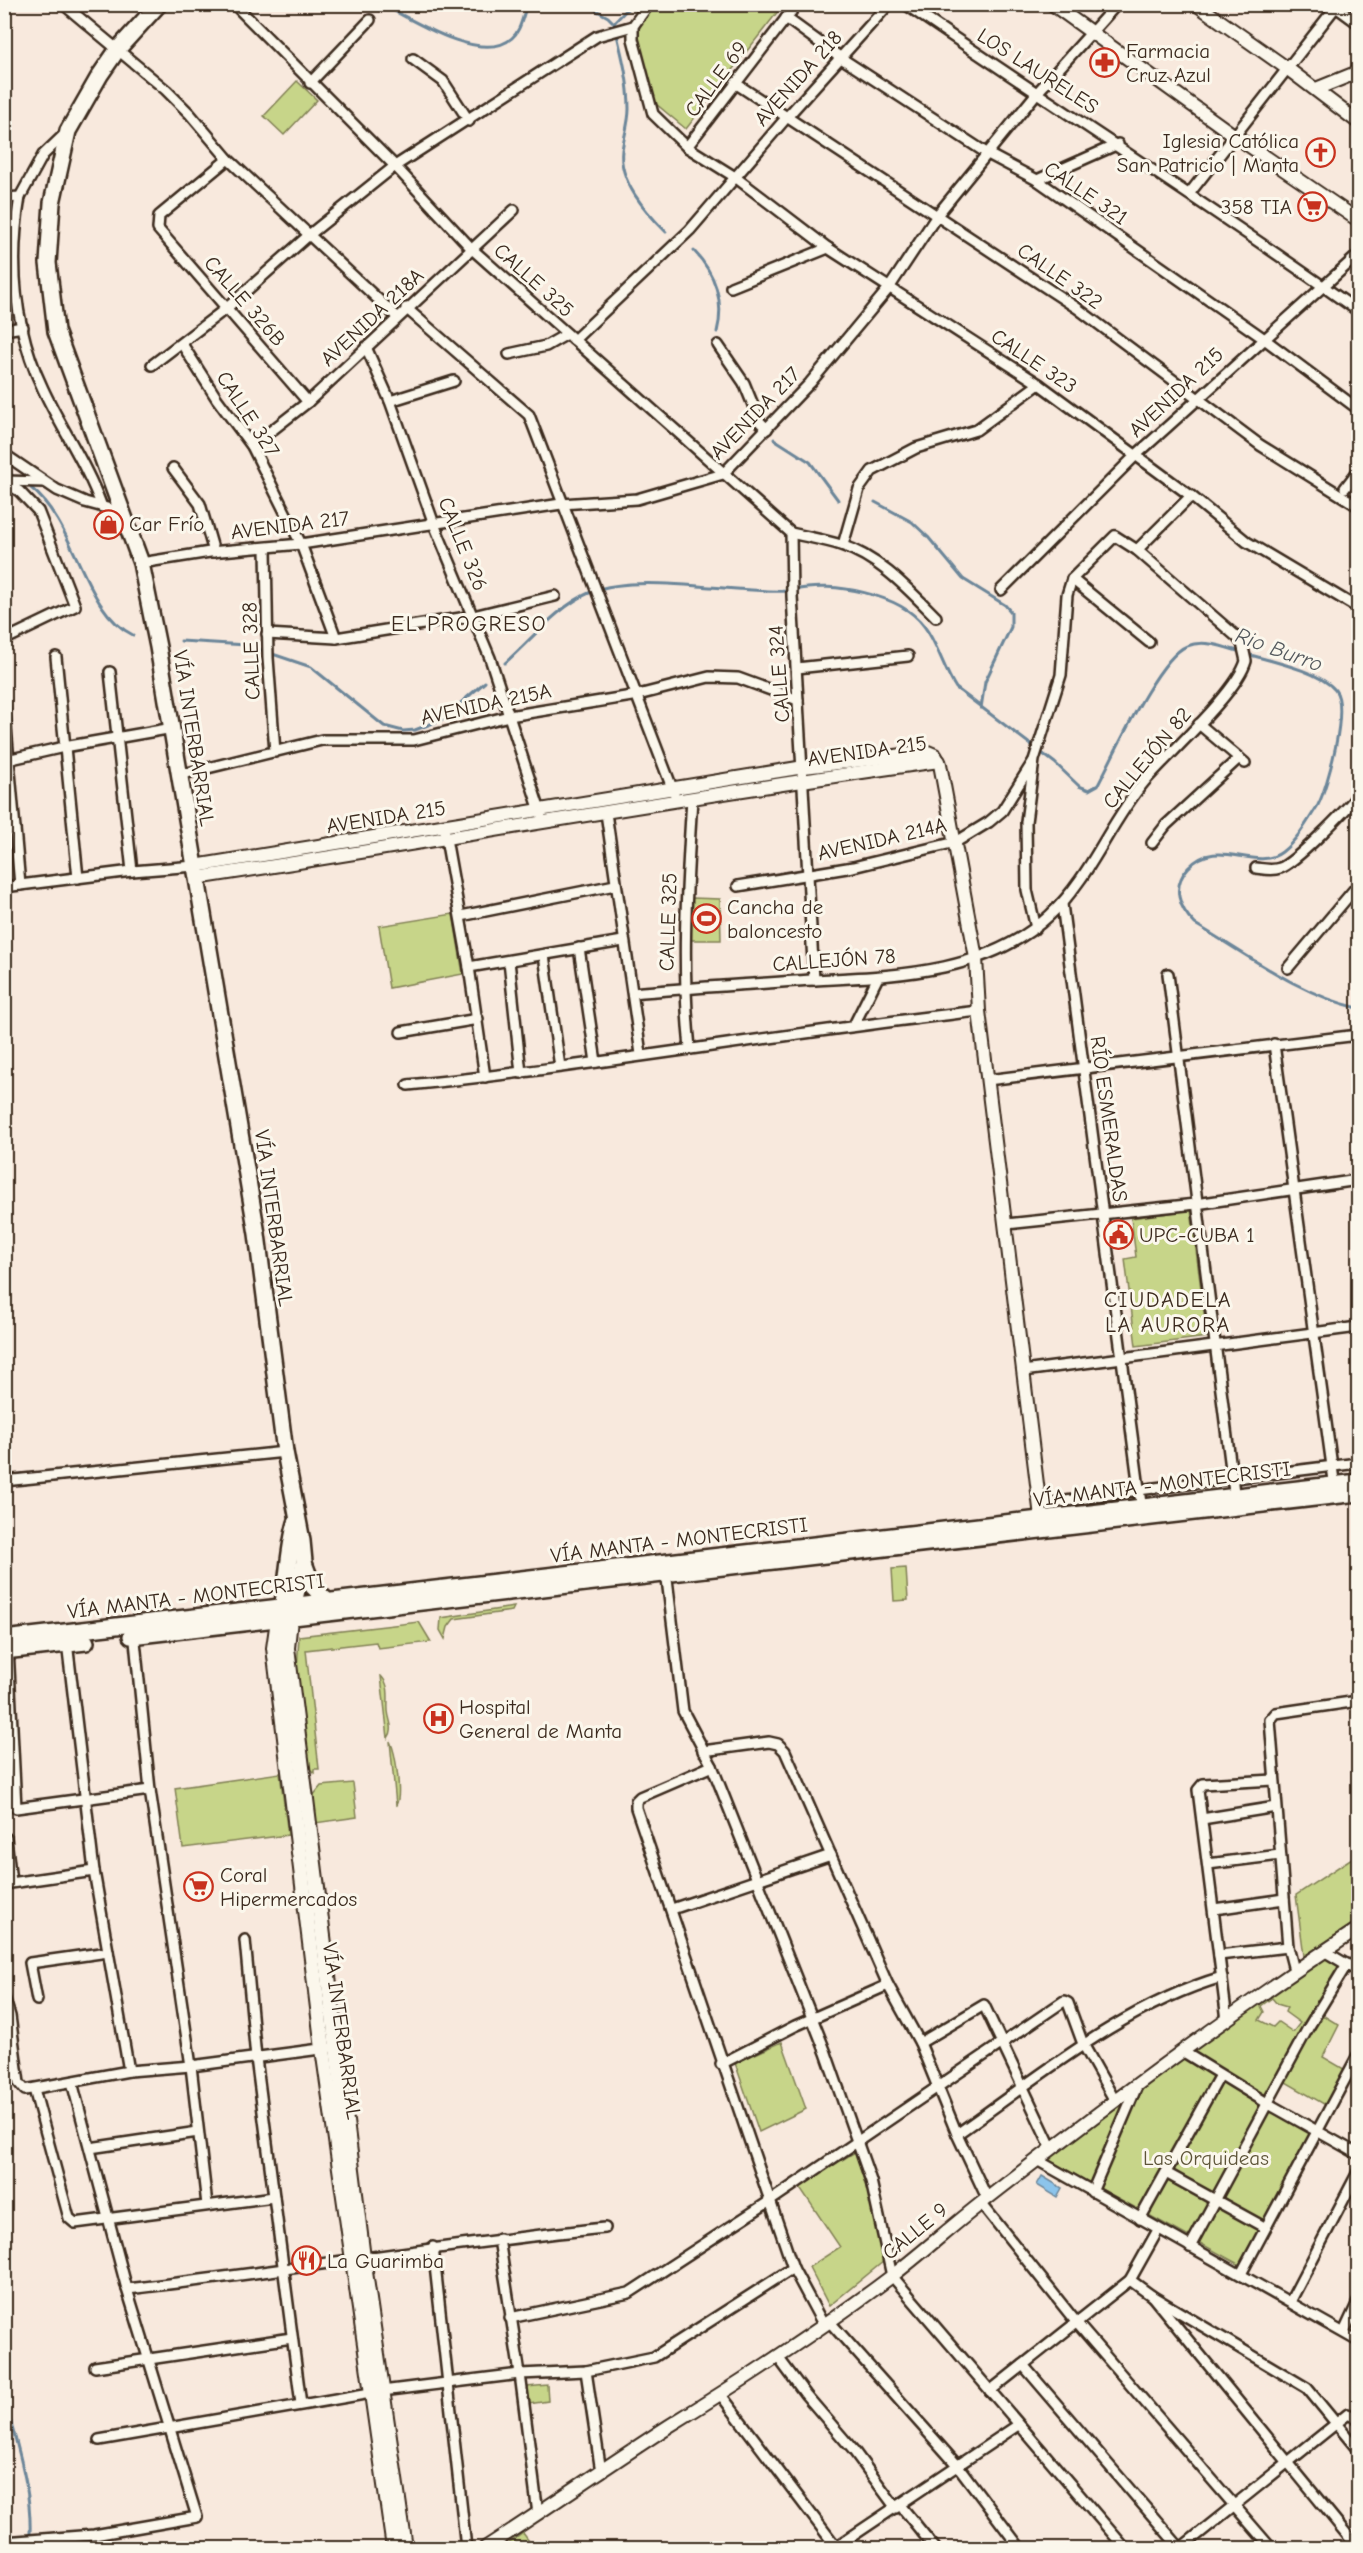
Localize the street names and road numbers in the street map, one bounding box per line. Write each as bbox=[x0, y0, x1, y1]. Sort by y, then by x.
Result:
street label: LOS LAURELES bbox=[973, 23, 1103, 119]
street label: AVENIDA 218 bbox=[749, 25, 847, 131]
street label: CALLE 69 bbox=[680, 37, 752, 121]
street label: CALLE 321 bbox=[1040, 156, 1132, 230]
street label: CALLE 325 bbox=[489, 238, 579, 322]
street label: CALLE 322 bbox=[1013, 238, 1107, 314]
street label: CALLE 326B bbox=[199, 251, 291, 351]
street label: AVENIDA 218A bbox=[316, 263, 428, 371]
street label: CALLE 323 bbox=[987, 324, 1081, 398]
street label: AVENIDA 215 bbox=[1124, 342, 1228, 442]
street label: AVENIDA 217 bbox=[705, 362, 805, 464]
street label: CALLE 327 bbox=[211, 367, 285, 461]
street label: CALLE 326 bbox=[433, 494, 493, 594]
street label: AVENIDA 217 bbox=[230, 506, 351, 544]
street label: CALLE 328 bbox=[237, 602, 265, 700]
street label: CALLE 324 bbox=[764, 625, 794, 723]
street label: VÍA INTERBARRIAL bbox=[168, 648, 220, 828]
street label: AVENIDA 215A bbox=[419, 678, 553, 730]
street label: CALLEJÓN 82 bbox=[1098, 703, 1196, 813]
street label: AVENIDA 215 bbox=[806, 731, 928, 771]
street label: AVENIDA 215 bbox=[325, 796, 447, 838]
street label: AVENIDA 214A bbox=[815, 813, 949, 865]
street label: CALLE 325 bbox=[654, 872, 682, 972]
street label: CALLEJÓN 78 bbox=[772, 944, 896, 976]
street label: RÍO ESMERALDAS bbox=[1085, 1034, 1133, 1204]
street label: VÍA INTERBARRIAL bbox=[250, 1128, 298, 1308]
street label: VÍA MANTA - MONTECRISTI bbox=[1032, 1456, 1292, 1512]
street label: VÍA MANTA - MONTECRISTI bbox=[549, 1512, 809, 1568]
street label: VÍA MANTA - MONTECRISTI bbox=[66, 1568, 326, 1624]
street label: VÍA INTERBARRIAL bbox=[318, 1941, 366, 2121]
street label: CALLE 9 bbox=[878, 2197, 952, 2265]

